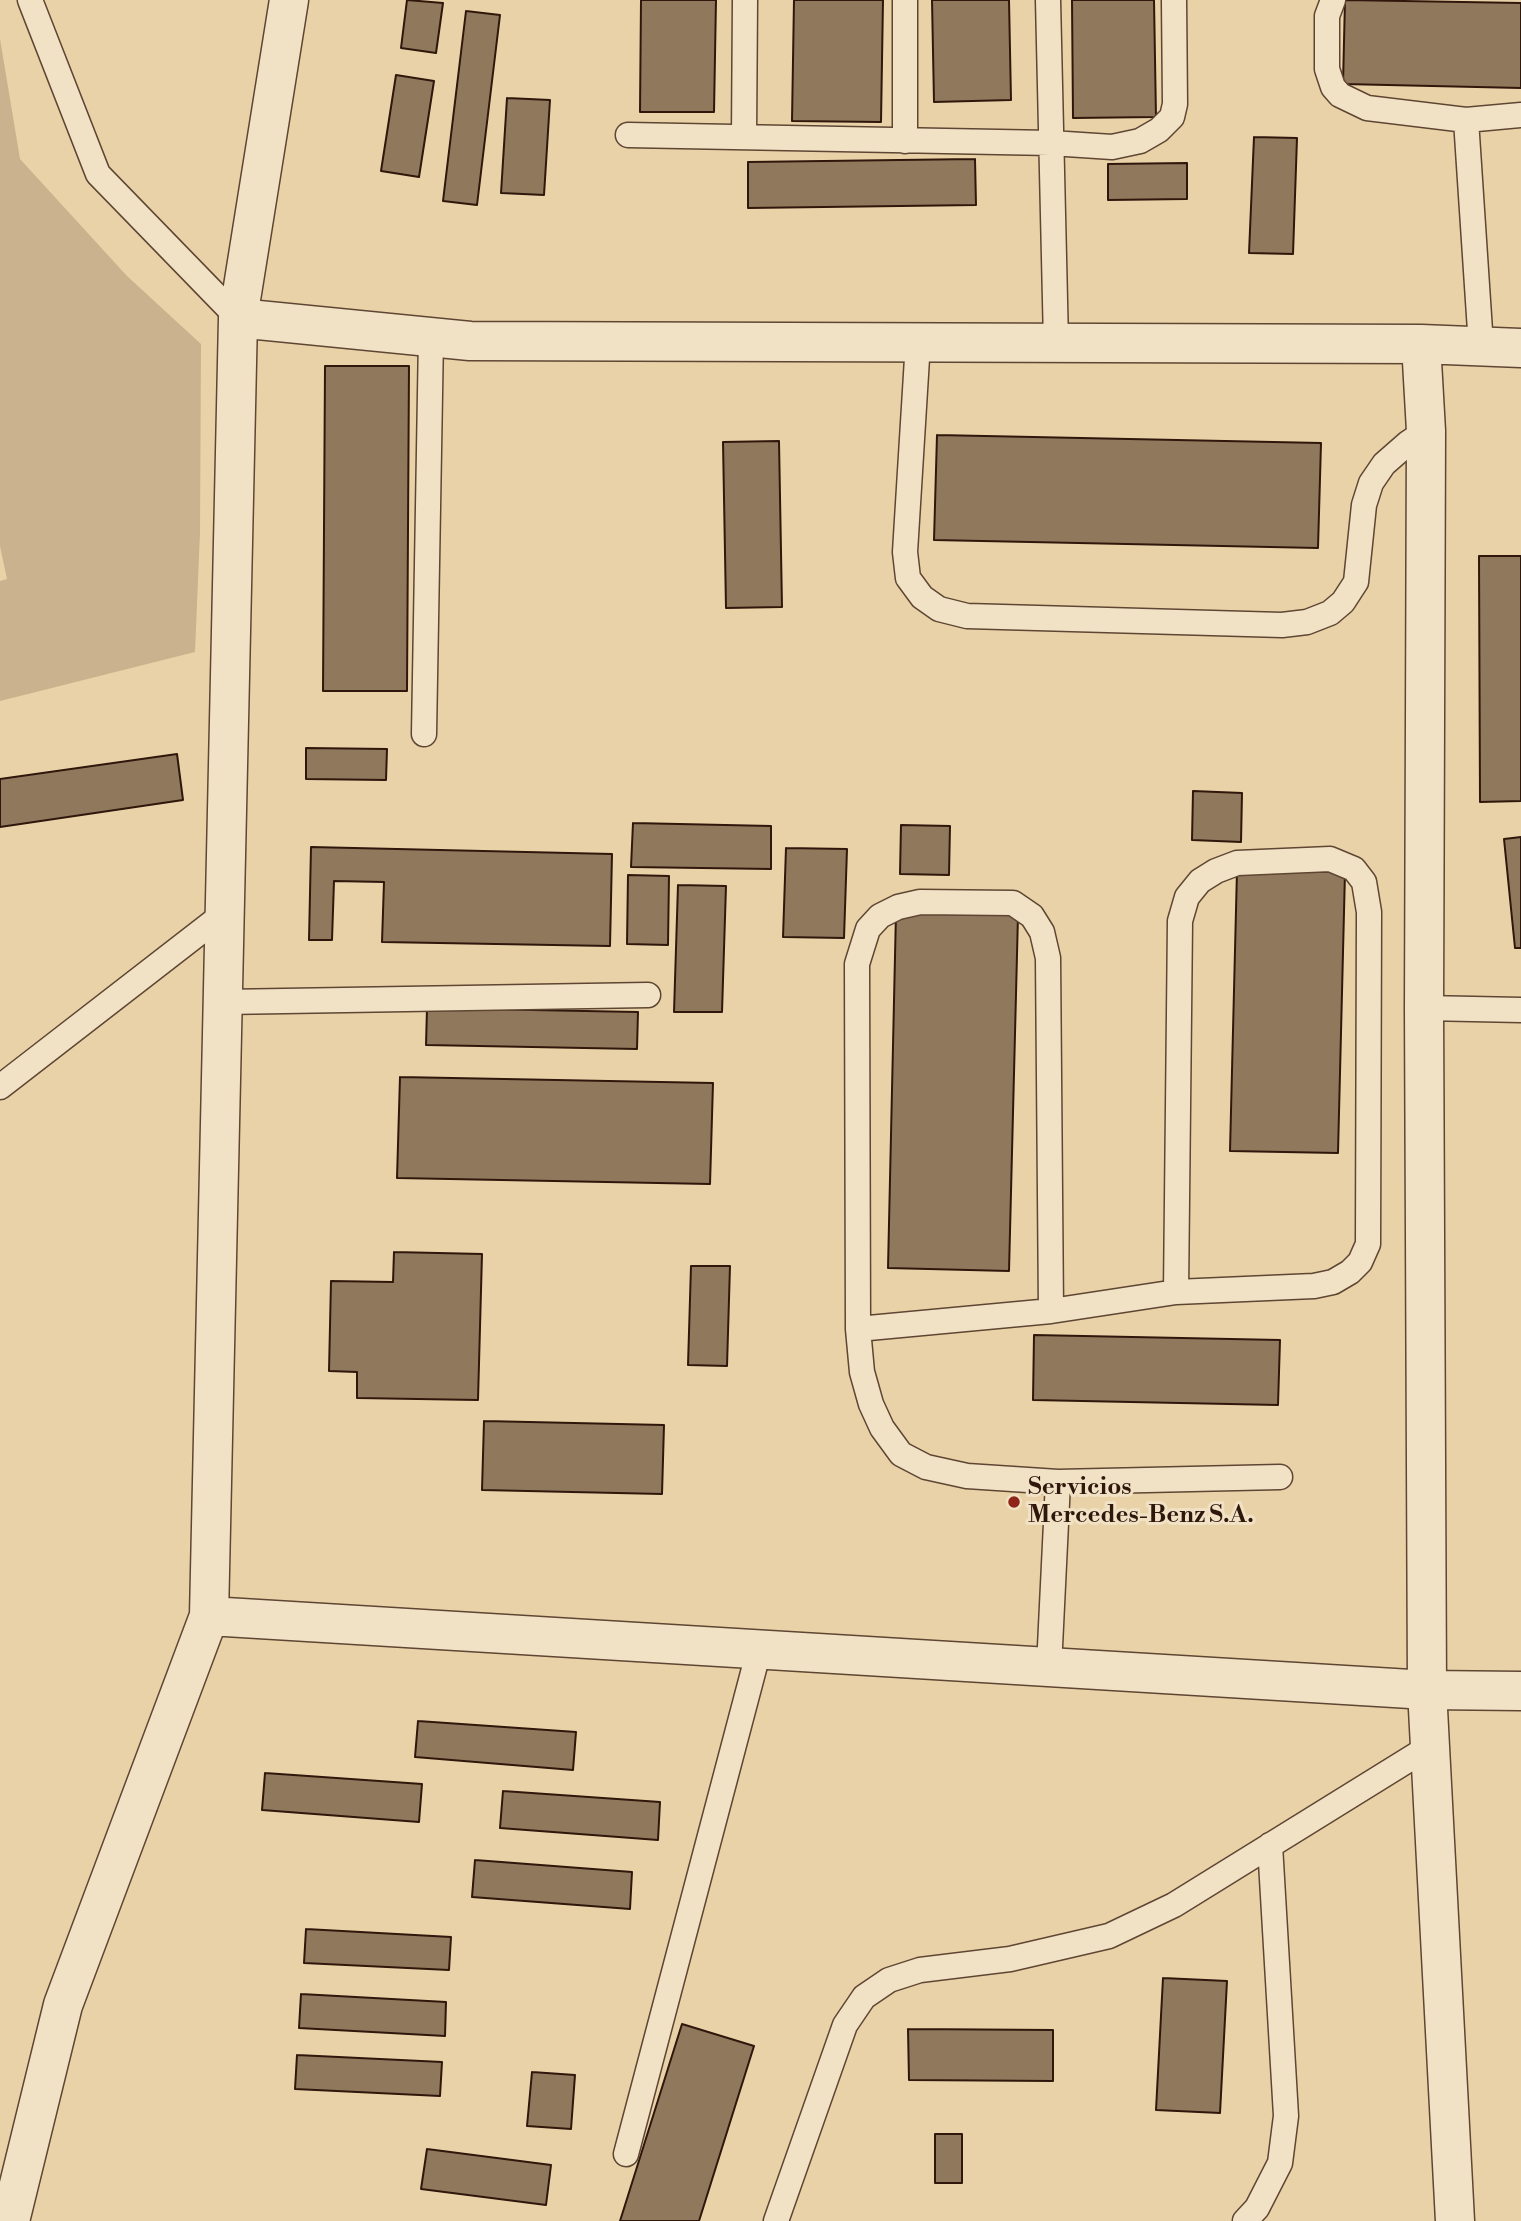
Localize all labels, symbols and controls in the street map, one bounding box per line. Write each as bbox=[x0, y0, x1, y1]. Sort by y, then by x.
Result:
place label: Servicios Mercedes-Benz S.A. bbox=[1028, 1474, 1254, 1530]
marker: Servicios Mercedes-Benz S.A. bbox=[1006, 1494, 1022, 1510]

